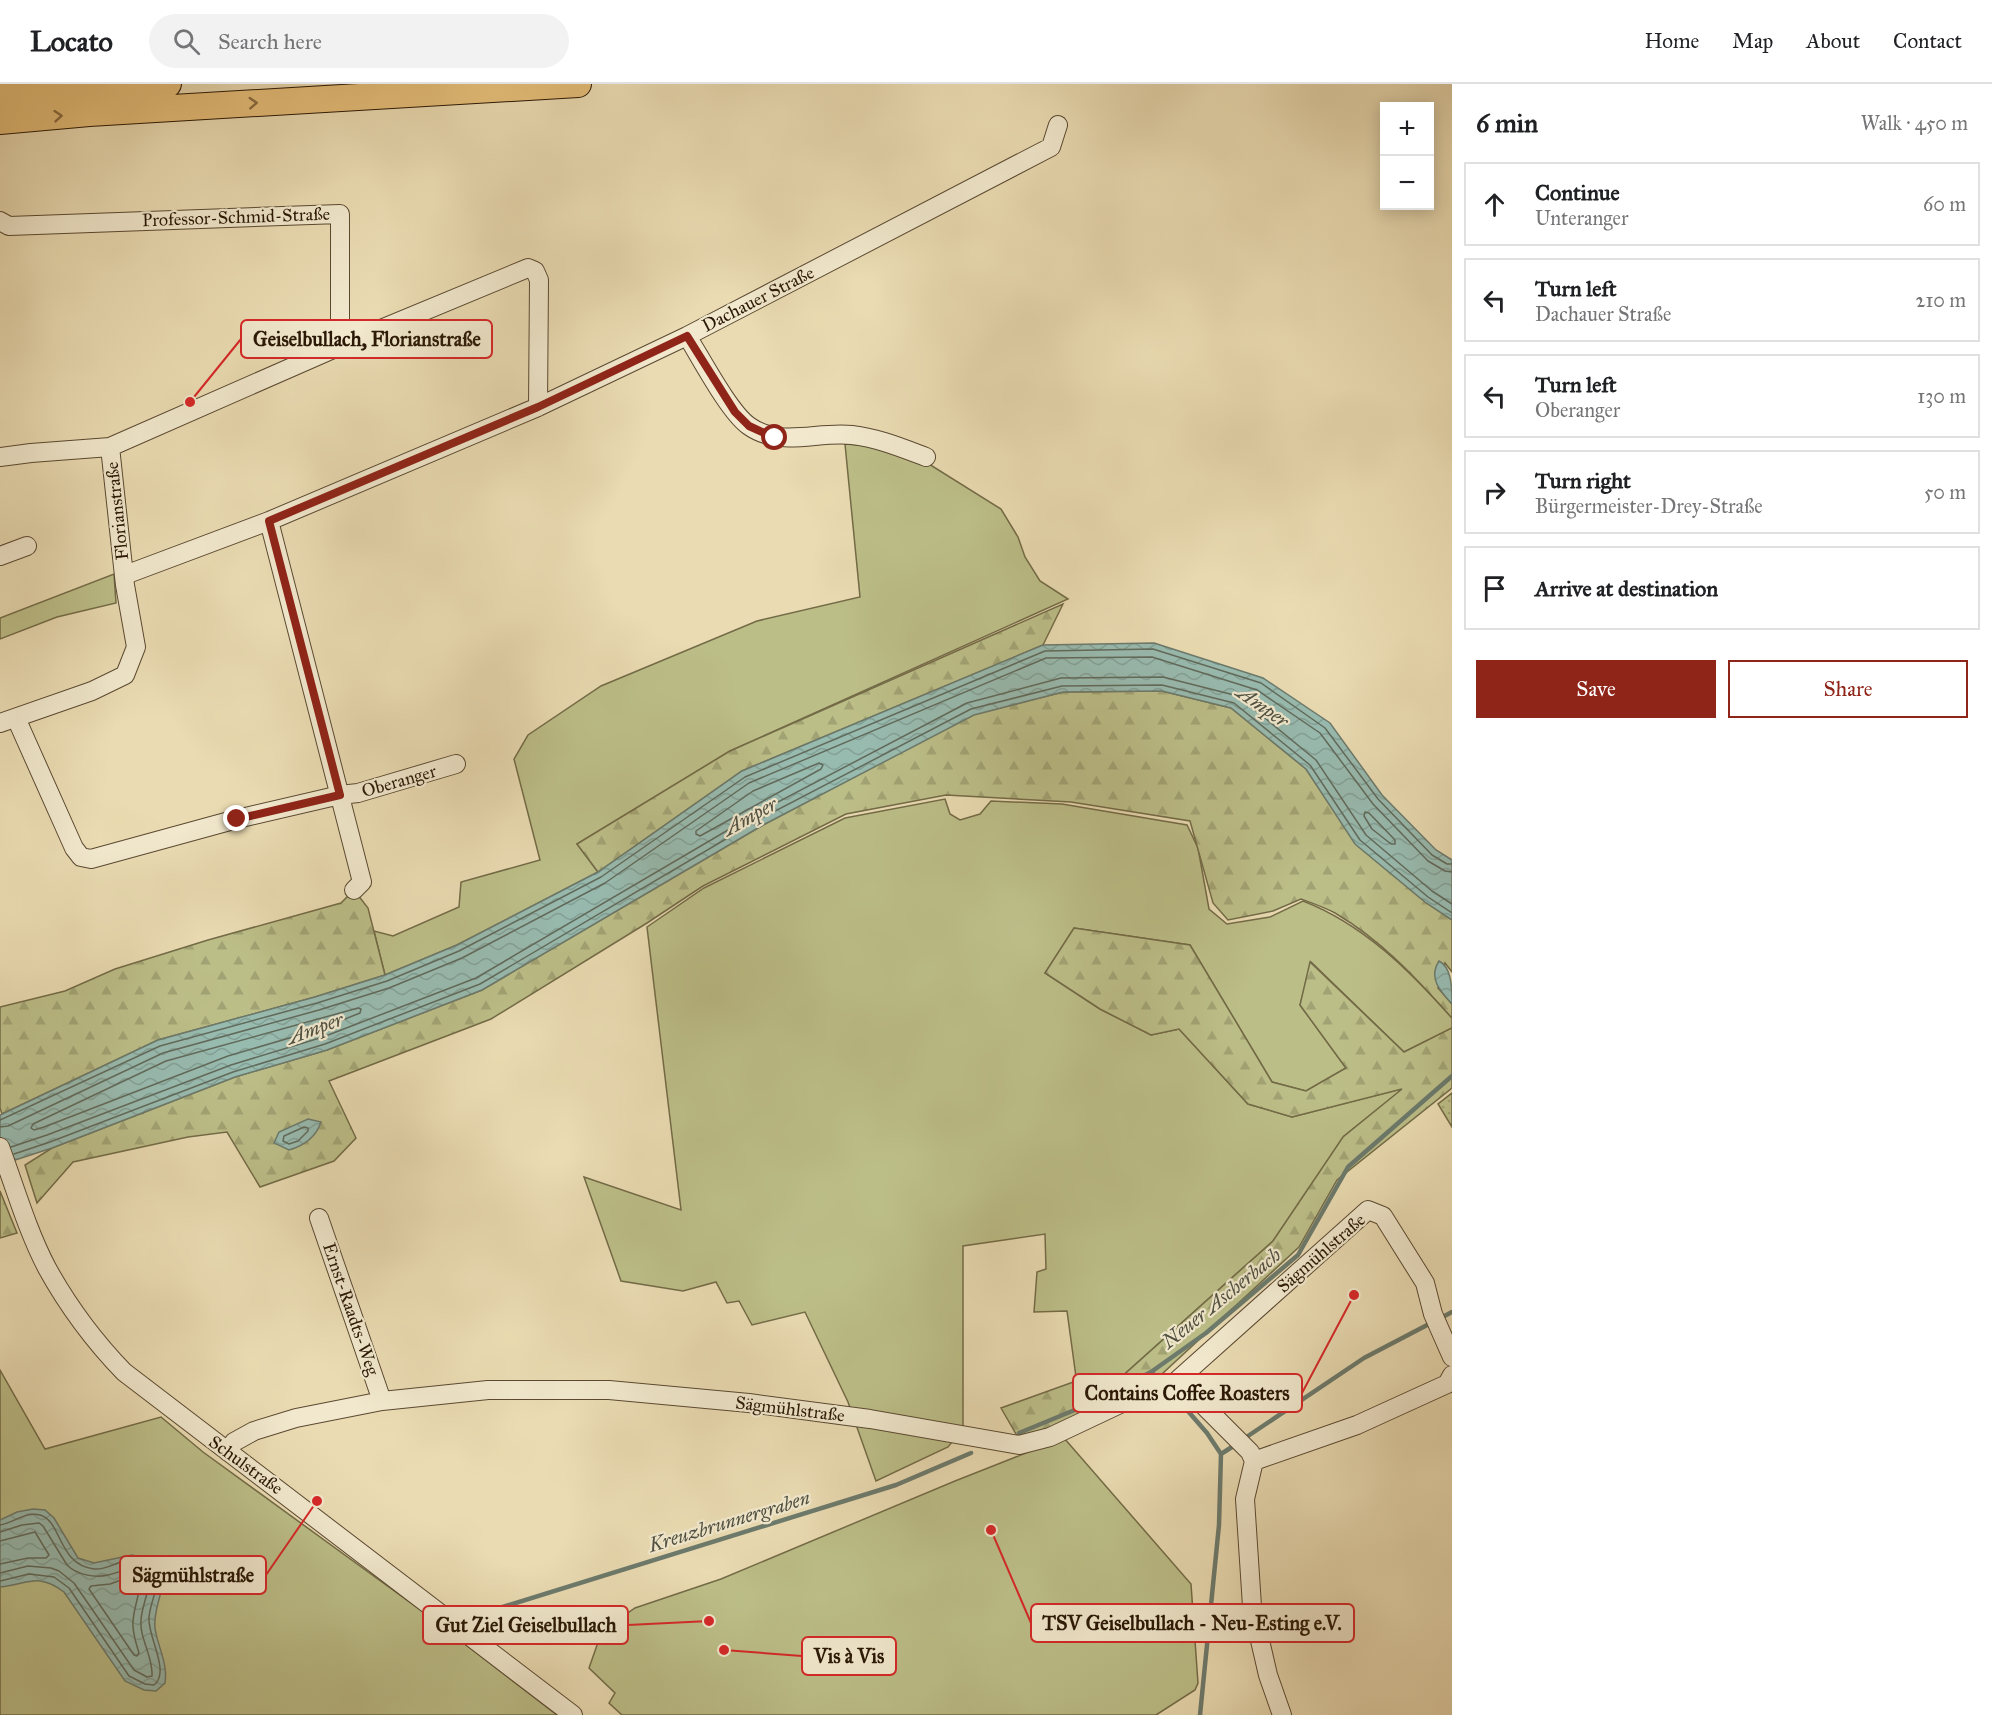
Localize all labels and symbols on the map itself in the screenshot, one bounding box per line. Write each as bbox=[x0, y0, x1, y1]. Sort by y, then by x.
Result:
one-way arrow bbox=[248, 97, 257, 110]
one-way arrow bbox=[54, 110, 63, 123]
street label: Professor-Schmid-Straße bbox=[142, 203, 330, 231]
street label: Dachauer Straße bbox=[698, 261, 818, 337]
callout: Geiselbullach, Florianstraße bbox=[241, 320, 492, 358]
text: Geiselbullach, Florianstraße bbox=[253, 327, 482, 351]
route start bbox=[761, 424, 787, 450]
street label: Florianstraße bbox=[101, 461, 133, 561]
water label: Amper bbox=[1230, 678, 1295, 734]
street label: Oberanger bbox=[359, 760, 439, 803]
water label: Amper bbox=[717, 791, 783, 842]
route end bbox=[223, 805, 249, 831]
water label: Amper bbox=[282, 1006, 348, 1051]
street label: Sägmühlstraße bbox=[1272, 1209, 1370, 1298]
street label: Ernst-Raadts-Weg bbox=[317, 1240, 384, 1379]
water label: Neuer Ascherbach bbox=[1156, 1243, 1286, 1354]
callout: Contains Coffee Roasters bbox=[1073, 1374, 1302, 1412]
text: Contains Coffee Roasters bbox=[1085, 1381, 1290, 1405]
street label: Sägmühlstraße bbox=[734, 1391, 846, 1428]
street label: Schulstraße bbox=[205, 1431, 287, 1499]
water label: Kreuzbrunnergraben bbox=[644, 1485, 813, 1557]
callout: Sägmühlstraße bbox=[120, 1556, 266, 1594]
text: Sägmühlstraße bbox=[132, 1563, 255, 1588]
callout: TSV Geiselbullach - Neu-Esting e.V. bbox=[1031, 1604, 1354, 1642]
callout: Gut Ziel Geiselbullach bbox=[423, 1606, 628, 1644]
text: TSV Geiselbullach - Neu-Esting e.V. bbox=[1041, 1611, 1342, 1636]
text: Gut Ziel Geiselbullach bbox=[435, 1613, 617, 1637]
callout: Vis à Vis bbox=[802, 1637, 896, 1675]
text: Vis à Vis bbox=[813, 1644, 885, 1668]

